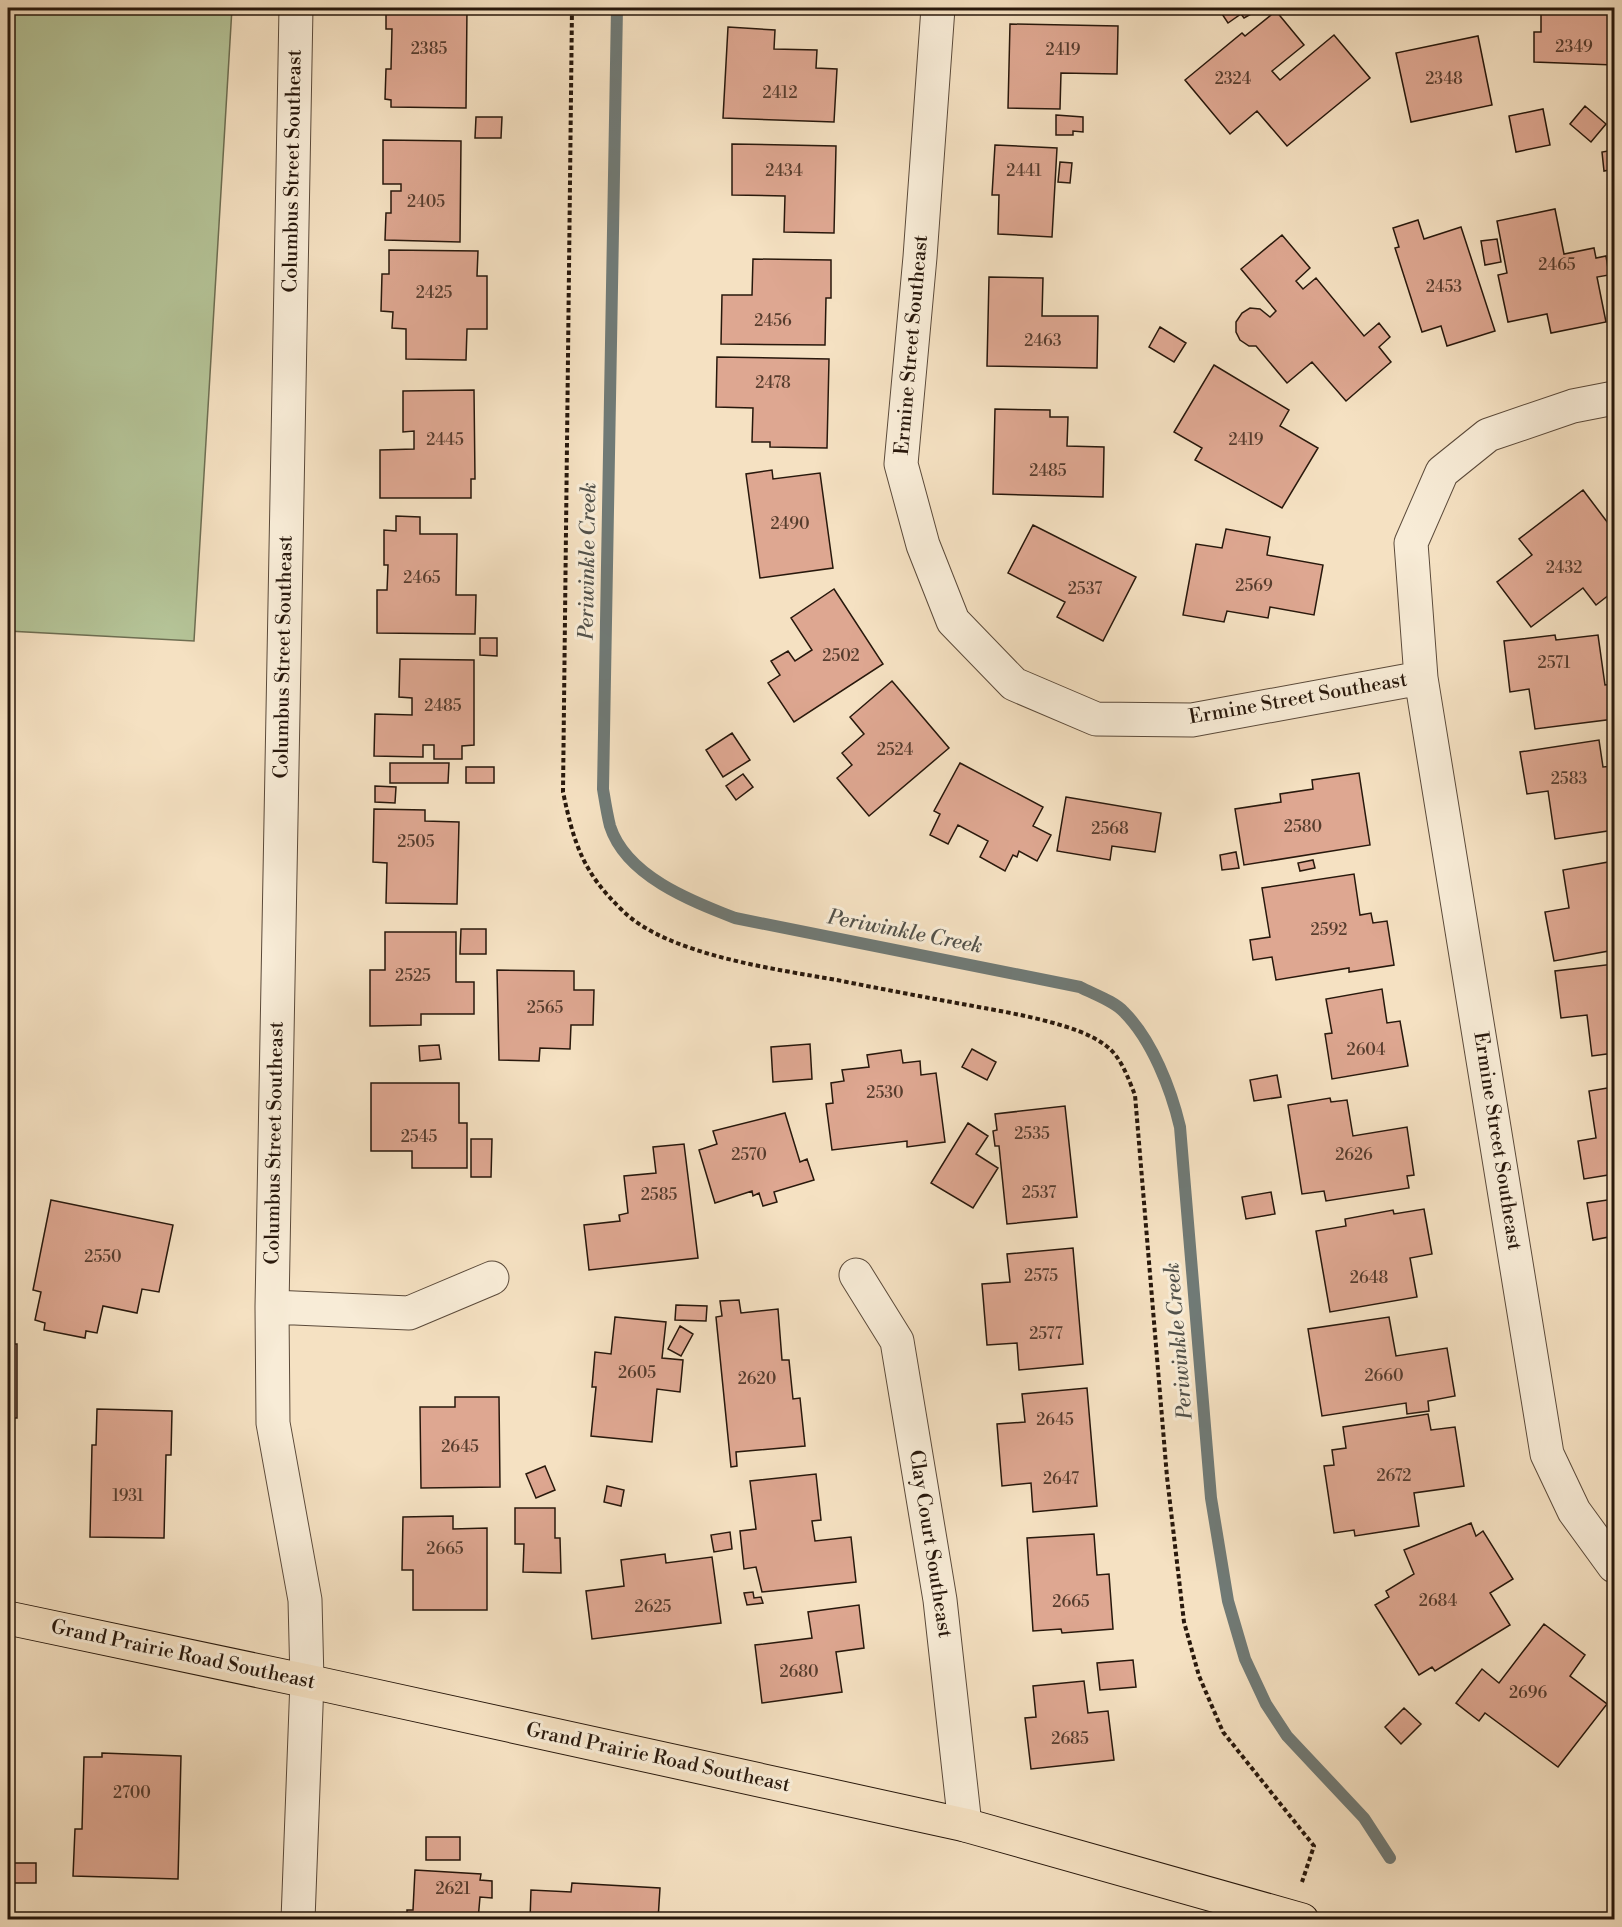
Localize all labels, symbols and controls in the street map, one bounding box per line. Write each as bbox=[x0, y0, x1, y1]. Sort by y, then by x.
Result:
house number: 2349 bbox=[1555, 37, 1593, 57]
house number: 2385 bbox=[411, 39, 447, 59]
house number: 2419 bbox=[1046, 40, 1081, 60]
street label: Columbus Street Southeast bbox=[278, 49, 308, 293]
house number: 2324 bbox=[1215, 69, 1252, 89]
house number: 2348 bbox=[1425, 69, 1463, 89]
house number: 2412 bbox=[762, 83, 798, 103]
house number: 2434 bbox=[765, 161, 803, 181]
house number: 2441 bbox=[1006, 161, 1042, 181]
house number: 2405 bbox=[407, 192, 445, 212]
street label: Ermine Street Southeast bbox=[890, 234, 934, 456]
house number: 2465 bbox=[1538, 255, 1576, 275]
house number: 2453 bbox=[1426, 277, 1462, 297]
house number: 2425 bbox=[416, 283, 453, 303]
house number: 2456 bbox=[754, 311, 792, 331]
house number: 2463 bbox=[1024, 331, 1062, 351]
house number: 2478 bbox=[755, 373, 791, 393]
house number: 2445 bbox=[426, 430, 464, 450]
house number: 2419 bbox=[1229, 430, 1264, 450]
house number: 2485 bbox=[1029, 461, 1067, 481]
water label: Periwinkle Creek bbox=[574, 482, 602, 641]
house number: 2490 bbox=[770, 514, 810, 534]
street label: Columbus Street Southeast bbox=[269, 535, 299, 779]
house number: 2432 bbox=[1546, 558, 1582, 578]
house number: 2465 bbox=[403, 568, 441, 588]
house number: 2569 bbox=[1235, 576, 1273, 596]
house number: 2537 bbox=[1068, 579, 1102, 599]
house number: 2502 bbox=[822, 646, 860, 666]
house number: 2571 bbox=[1538, 653, 1571, 673]
street label: Ermine Street Southeast bbox=[1187, 667, 1409, 731]
house number: 2485 bbox=[424, 696, 462, 716]
house number: 2524 bbox=[877, 740, 914, 760]
house number: 2583 bbox=[1551, 769, 1587, 789]
house number: 2580 bbox=[1284, 817, 1322, 837]
house number: 2568 bbox=[1091, 819, 1129, 839]
house number: 2505 bbox=[397, 832, 435, 852]
water label: Periwinkle Creek bbox=[824, 904, 985, 960]
house number: 2592 bbox=[1311, 920, 1347, 940]
house number: 2525 bbox=[395, 966, 431, 986]
house number: 2565 bbox=[527, 998, 563, 1018]
street label: Columbus Street Southeast bbox=[260, 1021, 290, 1265]
street label: Ermine Street Southeast bbox=[1467, 1030, 1527, 1252]
house number: 2604 bbox=[1347, 1040, 1386, 1060]
house number: 2530 bbox=[866, 1083, 904, 1103]
house number: 2535 bbox=[1014, 1124, 1050, 1144]
house number: 2545 bbox=[401, 1127, 437, 1147]
house number: 2570 bbox=[731, 1145, 767, 1165]
house number: 2626 bbox=[1335, 1145, 1373, 1165]
house number: 2537 bbox=[1022, 1183, 1056, 1203]
house number: 2585 bbox=[641, 1185, 677, 1205]
house number: 2550 bbox=[84, 1247, 122, 1267]
water label: Periwinkle Creek bbox=[1159, 1262, 1199, 1421]
house number: 2575 bbox=[1024, 1266, 1058, 1286]
house number: 2648 bbox=[1350, 1268, 1388, 1288]
house number: 2577 bbox=[1029, 1324, 1063, 1344]
house number: 2605 bbox=[618, 1363, 656, 1383]
house number: 2660 bbox=[1364, 1366, 1404, 1386]
house number: 2620 bbox=[738, 1369, 776, 1389]
house number: 2645 bbox=[1036, 1410, 1074, 1430]
house number: 2645 bbox=[441, 1437, 479, 1457]
street label: Clay Court Southeast bbox=[903, 1448, 957, 1640]
house number: 2672 bbox=[1377, 1466, 1411, 1486]
house number: 2647 bbox=[1043, 1469, 1079, 1489]
house number: 1931 bbox=[112, 1486, 144, 1506]
house number: 2665 bbox=[426, 1539, 464, 1559]
house number: 2684 bbox=[1419, 1591, 1458, 1611]
house number: 2665 bbox=[1052, 1592, 1090, 1612]
house number: 2625 bbox=[635, 1597, 672, 1617]
street label: Grand Prairie Road Southeast bbox=[48, 1615, 318, 1695]
house number: 2680 bbox=[779, 1662, 819, 1682]
house number: 2696 bbox=[1509, 1683, 1547, 1703]
street label: Grand Prairie Road Southeast bbox=[523, 1718, 793, 1798]
house number: 2685 bbox=[1051, 1729, 1089, 1749]
house number: 2700 bbox=[113, 1783, 151, 1803]
house number: 2621 bbox=[435, 1879, 471, 1899]

